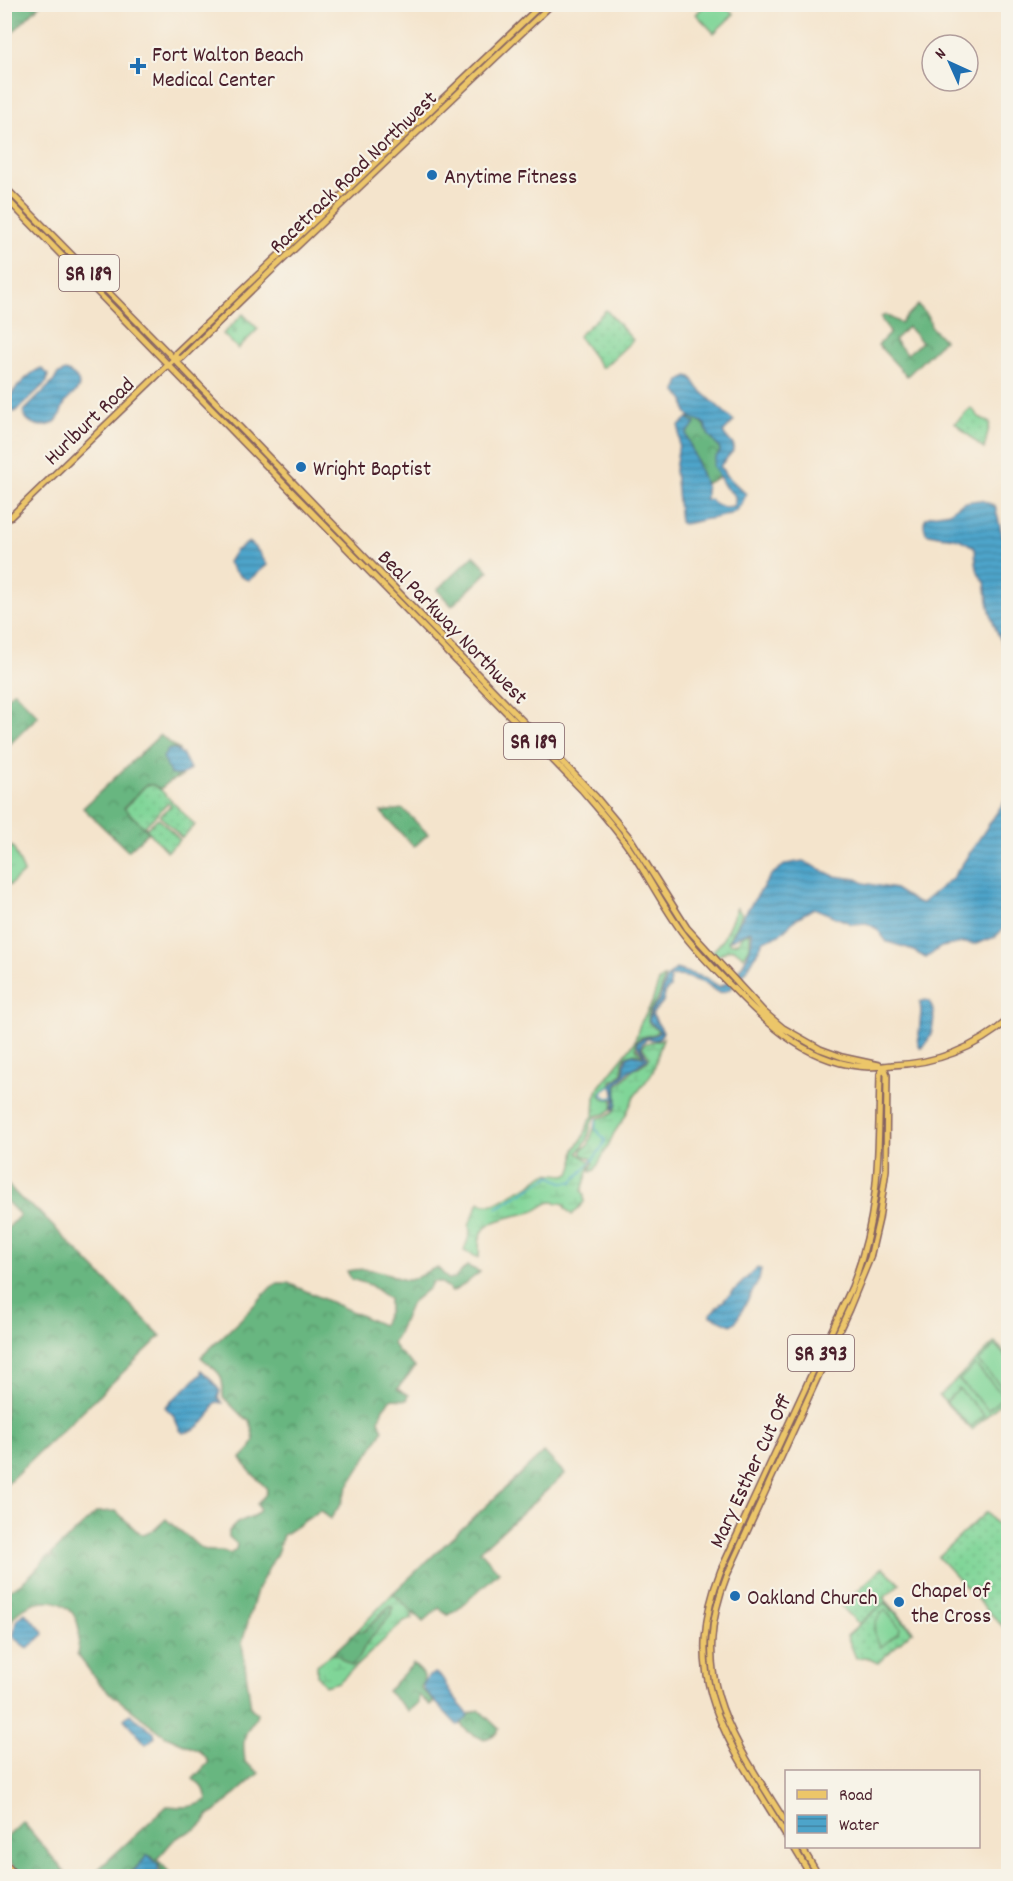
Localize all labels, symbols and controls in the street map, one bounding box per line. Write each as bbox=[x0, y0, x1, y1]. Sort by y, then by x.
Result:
north arrow bbox=[920, 33, 980, 93]
place label: Fort Walton Beach Medical Center bbox=[152, 41, 304, 97]
text: N bbox=[930, 43, 952, 65]
marker: Fort Walton Beach Medical Center bbox=[129, 57, 147, 75]
street label: Racetrack Road Northwest bbox=[263, 85, 446, 262]
place label: Anytime Fitness bbox=[444, 163, 577, 194]
marker: Anytime Fitness bbox=[425, 168, 439, 182]
road number: SR 189 bbox=[59, 255, 119, 291]
street label: Hurlburt Road bbox=[38, 371, 143, 474]
place label: Wright Baptist bbox=[313, 455, 431, 486]
marker: Wright Baptist bbox=[294, 460, 308, 474]
street label: Beal Parkway Northwest bbox=[369, 544, 534, 713]
road number: SR 189 bbox=[504, 723, 564, 759]
road number: SR 393 bbox=[788, 1335, 854, 1371]
street label: Mary Esther Cut Off bbox=[703, 1389, 801, 1554]
place label: Chapel of the Cross bbox=[911, 1577, 991, 1633]
place label: Oakland Church bbox=[747, 1584, 878, 1615]
marker: Oakland Church bbox=[728, 1589, 742, 1603]
marker: Chapel of the Cross bbox=[892, 1595, 906, 1609]
legend bbox=[785, 1770, 980, 1848]
text: Road bbox=[839, 1784, 873, 1809]
text: Water bbox=[839, 1814, 879, 1839]

